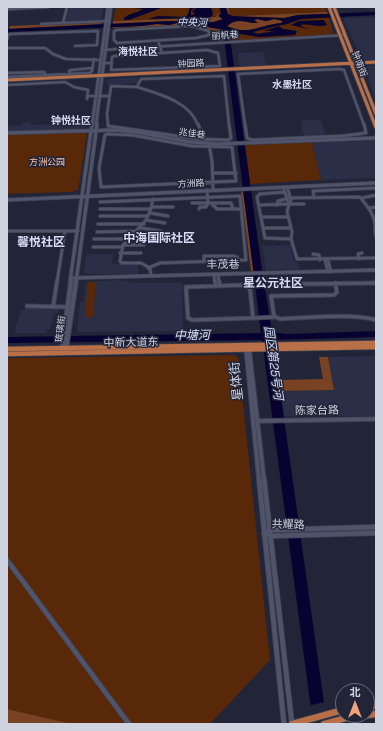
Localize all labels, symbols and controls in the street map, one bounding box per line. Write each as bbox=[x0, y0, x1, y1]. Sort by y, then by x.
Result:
water label: 中央河 bbox=[177, 16, 207, 30]
street label: 丽帆巷 bbox=[211, 30, 239, 42]
district label: 海悦社区 bbox=[118, 46, 158, 58]
street label: 钟南街 bbox=[349, 49, 369, 79]
street label: 钟园路 bbox=[177, 58, 205, 70]
district label: 水墨社区 bbox=[272, 79, 312, 91]
district label: 钟悦社区 bbox=[51, 115, 91, 127]
street label: 兆佳巷 bbox=[178, 127, 206, 141]
park label: 方洲公园 bbox=[29, 158, 65, 168]
street label: 方洲路 bbox=[177, 178, 205, 190]
district label: 中海国际社区 bbox=[123, 232, 195, 246]
district label: 馨悦社区 bbox=[17, 236, 65, 250]
street label: 丰茂巷 bbox=[206, 258, 240, 272]
district label: 星公元社区 bbox=[243, 277, 303, 291]
street label: 琉璃街 bbox=[54, 315, 68, 343]
water label: 园区第25号河 bbox=[261, 325, 285, 401]
water label: 中塘河 bbox=[174, 328, 210, 344]
street label: 中新大道东 bbox=[103, 336, 159, 350]
street label: 星体街 bbox=[227, 361, 247, 401]
street label: 陈家台路 bbox=[295, 404, 339, 418]
street label: 共耀路 bbox=[271, 518, 305, 532]
north arrow bbox=[335, 683, 375, 723]
text: 北 bbox=[350, 685, 361, 699]

